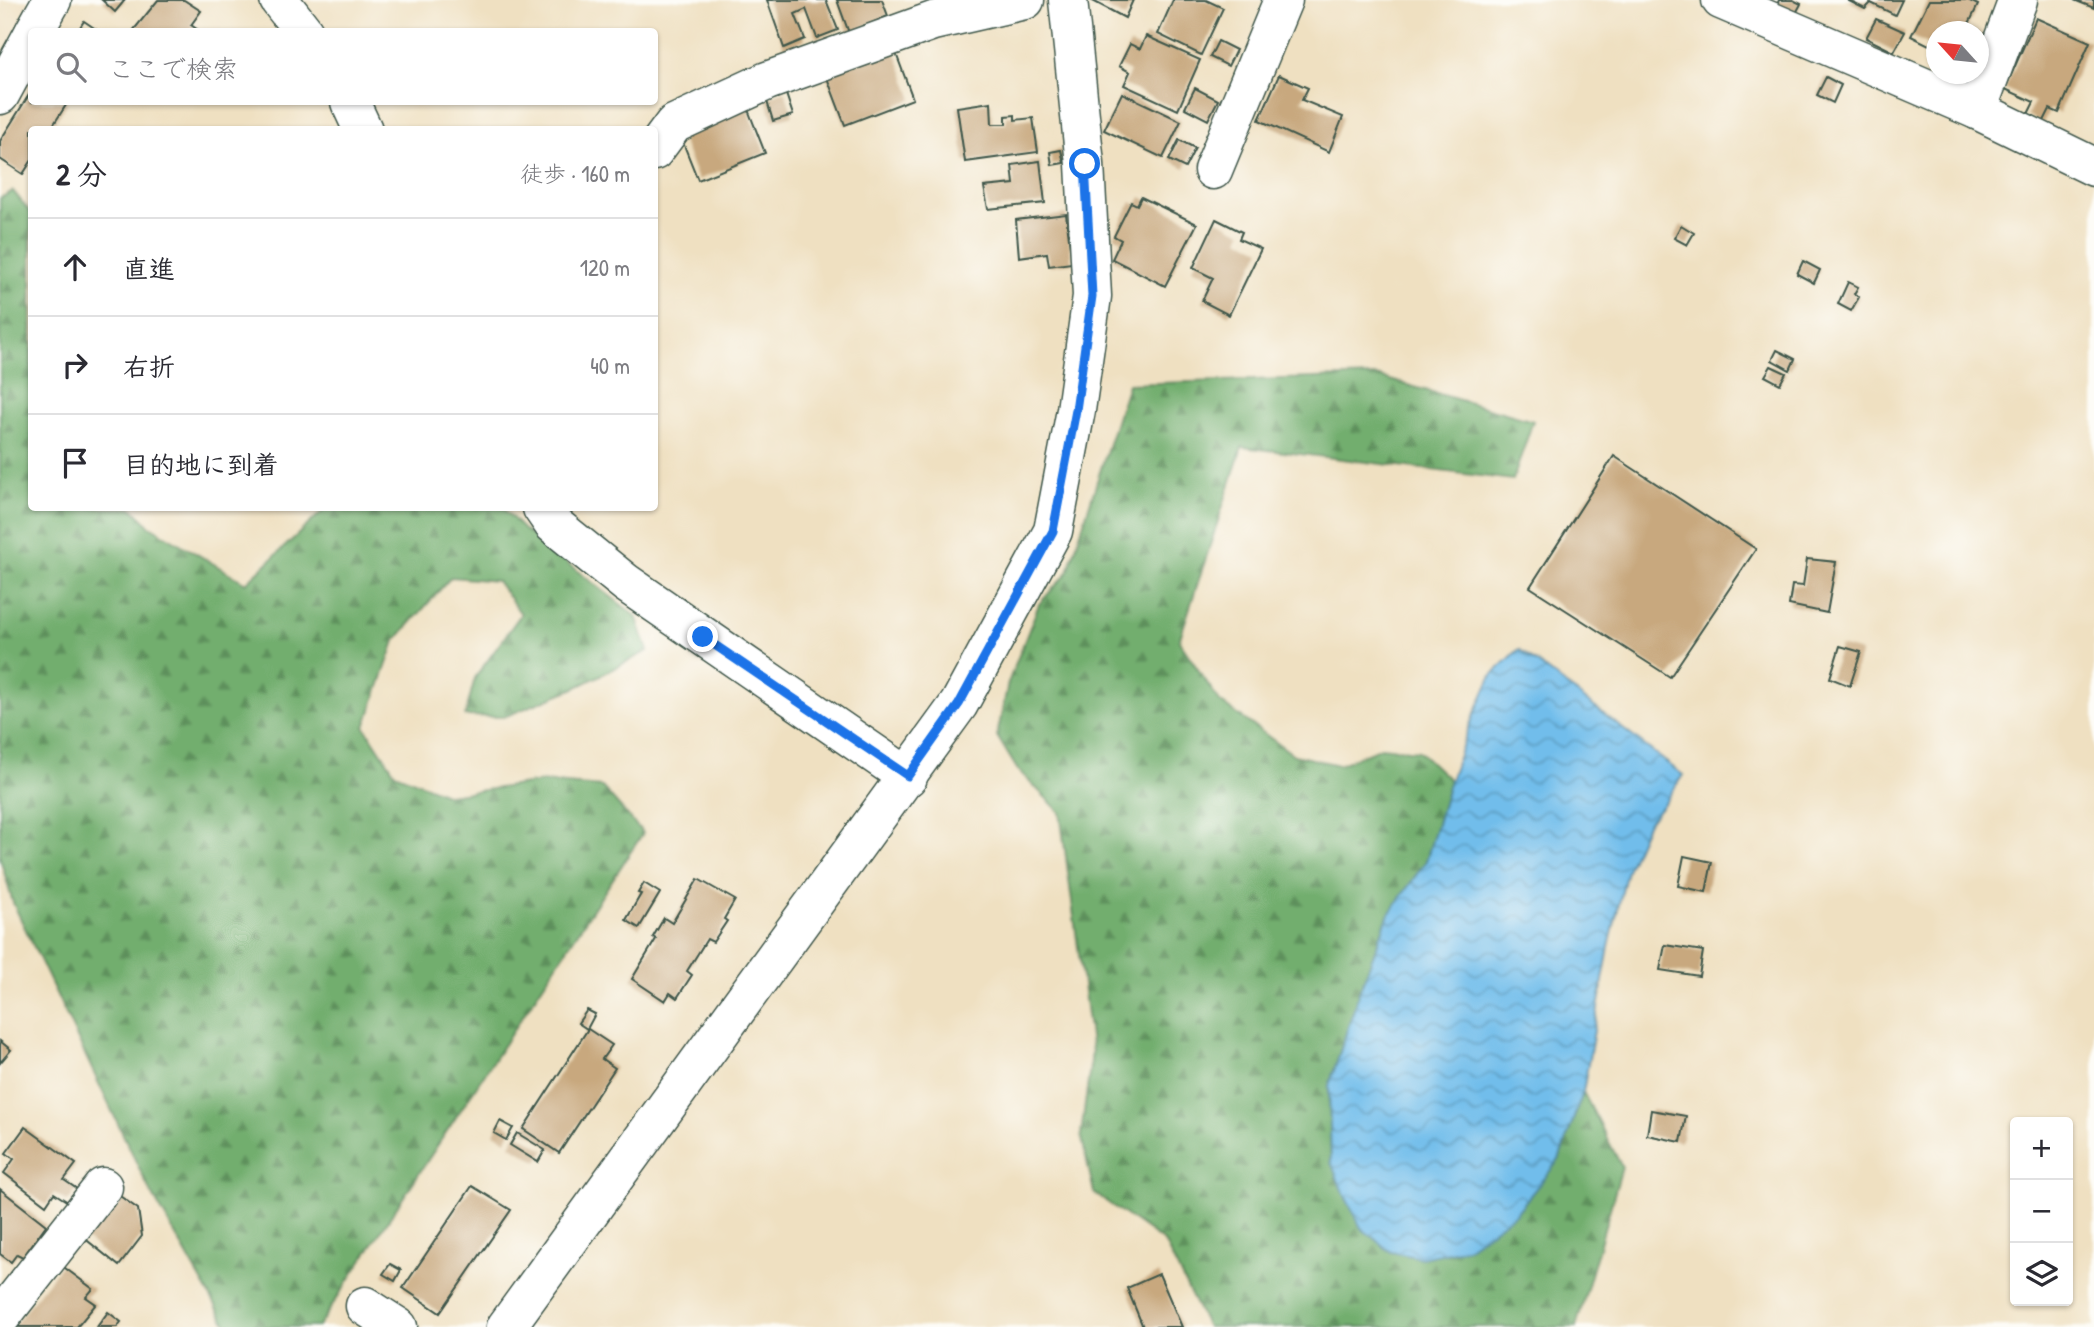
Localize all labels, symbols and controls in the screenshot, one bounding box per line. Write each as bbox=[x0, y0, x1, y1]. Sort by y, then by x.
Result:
north arrow bbox=[1926, 21, 1989, 84]
search box bbox=[28, 28, 658, 105]
icon: search bbox=[52, 48, 90, 86]
text: ここで検索 bbox=[108, 51, 238, 86]
route start bbox=[1069, 148, 1100, 179]
text: 2 分 bbox=[56, 154, 107, 194]
text: 徒歩 · 160 m bbox=[520, 158, 630, 189]
icon: ahead bbox=[56, 248, 94, 286]
text: 直進 bbox=[123, 251, 175, 286]
text: 120 m bbox=[580, 252, 630, 283]
icon: right bbox=[56, 346, 94, 384]
text: 右折 bbox=[123, 349, 175, 384]
text: 40 m bbox=[590, 350, 630, 381]
icon: arrive bbox=[56, 444, 94, 482]
text: 目的地に到着 bbox=[123, 447, 279, 482]
route end bbox=[687, 621, 718, 652]
map controls bbox=[2010, 1117, 2073, 1306]
button: + bbox=[2010, 1117, 2073, 1180]
button: − bbox=[2010, 1180, 2073, 1243]
button: layers bbox=[2010, 1243, 2073, 1306]

